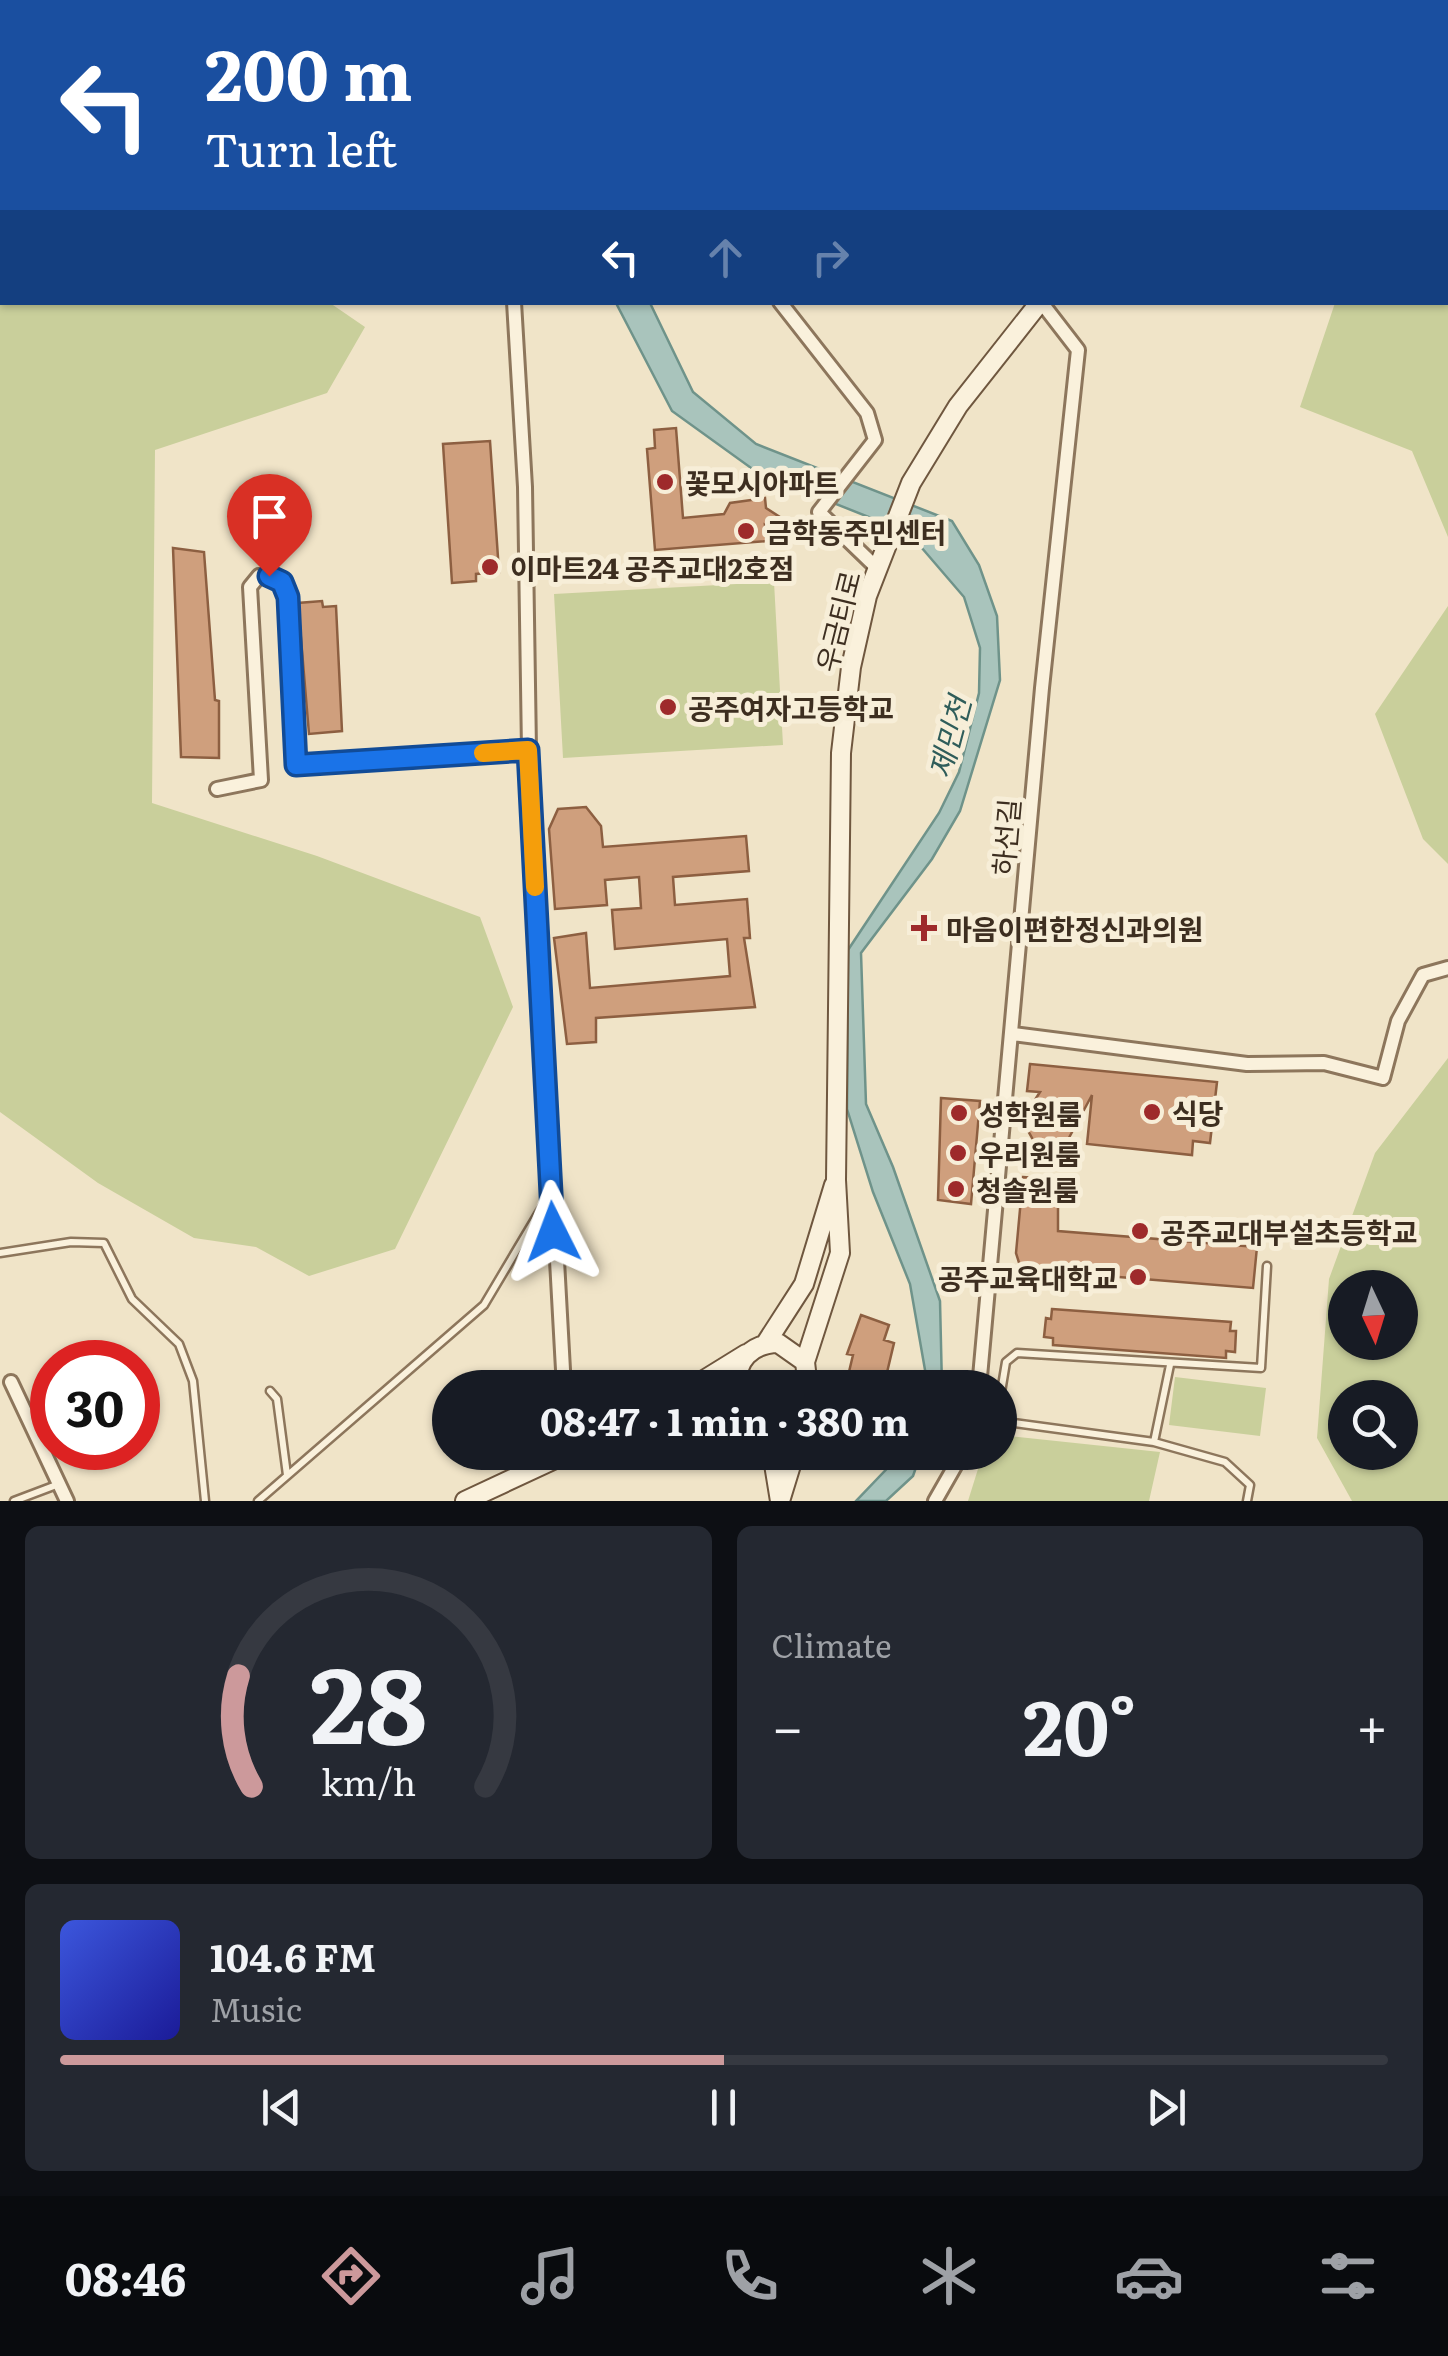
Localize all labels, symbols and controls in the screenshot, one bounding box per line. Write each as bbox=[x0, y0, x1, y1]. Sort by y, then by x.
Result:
text: 200 m bbox=[205, 19, 413, 123]
icon: left bbox=[40, 40, 170, 170]
text: Turn left bbox=[205, 114, 397, 181]
icon: left bbox=[593, 230, 648, 285]
icon: ahead bbox=[698, 230, 753, 285]
icon: right bbox=[803, 230, 858, 285]
place label: 꽃모시아파트 bbox=[685, 461, 840, 503]
marker: 꽃모시아파트 bbox=[654, 471, 676, 493]
pin bbox=[227, 474, 312, 577]
icon: arrive bbox=[242, 489, 297, 544]
place label: 금학동주민센터 bbox=[766, 510, 946, 552]
marker: 금학동주민센터 bbox=[735, 520, 757, 542]
place label: 이마트24 공주교대2호점 bbox=[510, 546, 794, 588]
marker: 이마트24 공주교대2호점 bbox=[479, 556, 501, 578]
street label: 우금티로 bbox=[804, 566, 870, 676]
place label: 공주여자고등학교 bbox=[688, 686, 894, 728]
water label: 제민천 bbox=[916, 688, 981, 783]
marker: 공주여자고등학교 bbox=[657, 696, 679, 718]
street label: 하선길 bbox=[981, 797, 1029, 877]
place label: 마음이편한정신과의원 bbox=[946, 907, 1204, 949]
marker: 마음이편한정신과의원 bbox=[911, 915, 937, 941]
place label: 식당 bbox=[1172, 1091, 1224, 1133]
place label: 성학원룸 bbox=[979, 1092, 1082, 1134]
marker: 식당 bbox=[1141, 1101, 1163, 1123]
marker: 성학원룸 bbox=[948, 1102, 970, 1124]
place label: 우리원룸 bbox=[978, 1132, 1081, 1174]
marker: 우리원룸 bbox=[947, 1142, 969, 1164]
place label: 청솔원룸 bbox=[976, 1168, 1079, 1210]
marker: 청솔원룸 bbox=[945, 1178, 967, 1200]
position arrow bbox=[501, 1180, 605, 1284]
place label: 공주교대부설초등학교 bbox=[1160, 1210, 1418, 1252]
marker: 공주교대부설초등학교 bbox=[1129, 1220, 1151, 1242]
place label: 공주교육대학교 bbox=[938, 1256, 1118, 1298]
marker: 공주교육대학교 bbox=[1127, 1266, 1149, 1288]
north arrow bbox=[1328, 1270, 1418, 1360]
map controls bbox=[1328, 1270, 1418, 1470]
speed limit sign: 30 bbox=[30, 1340, 160, 1470]
button: search bbox=[1328, 1380, 1418, 1470]
text: 08:47 · 1 min · 380 m bbox=[540, 1391, 909, 1448]
text: Climate bbox=[772, 1620, 892, 1668]
text: 28 bbox=[310, 1622, 427, 1776]
text: 20° bbox=[1023, 1668, 1136, 1779]
text: − bbox=[772, 1683, 804, 1765]
text: + bbox=[1356, 1683, 1388, 1765]
text: km/h bbox=[321, 1754, 416, 1807]
text: 104.6 FM bbox=[210, 1927, 376, 1984]
text: Music bbox=[210, 1984, 302, 2032]
icon: previous bbox=[254, 2080, 309, 2135]
icon: pause bbox=[696, 2080, 751, 2135]
icon: next bbox=[1139, 2080, 1194, 2135]
icon: directions bbox=[316, 2241, 386, 2311]
icon: music bbox=[515, 2241, 585, 2311]
icon: phone bbox=[715, 2241, 785, 2311]
icon: climate bbox=[914, 2241, 984, 2311]
icon: car bbox=[1114, 2241, 1184, 2311]
icon: filters bbox=[1313, 2241, 1383, 2311]
text: 08:46 bbox=[65, 2243, 186, 2310]

